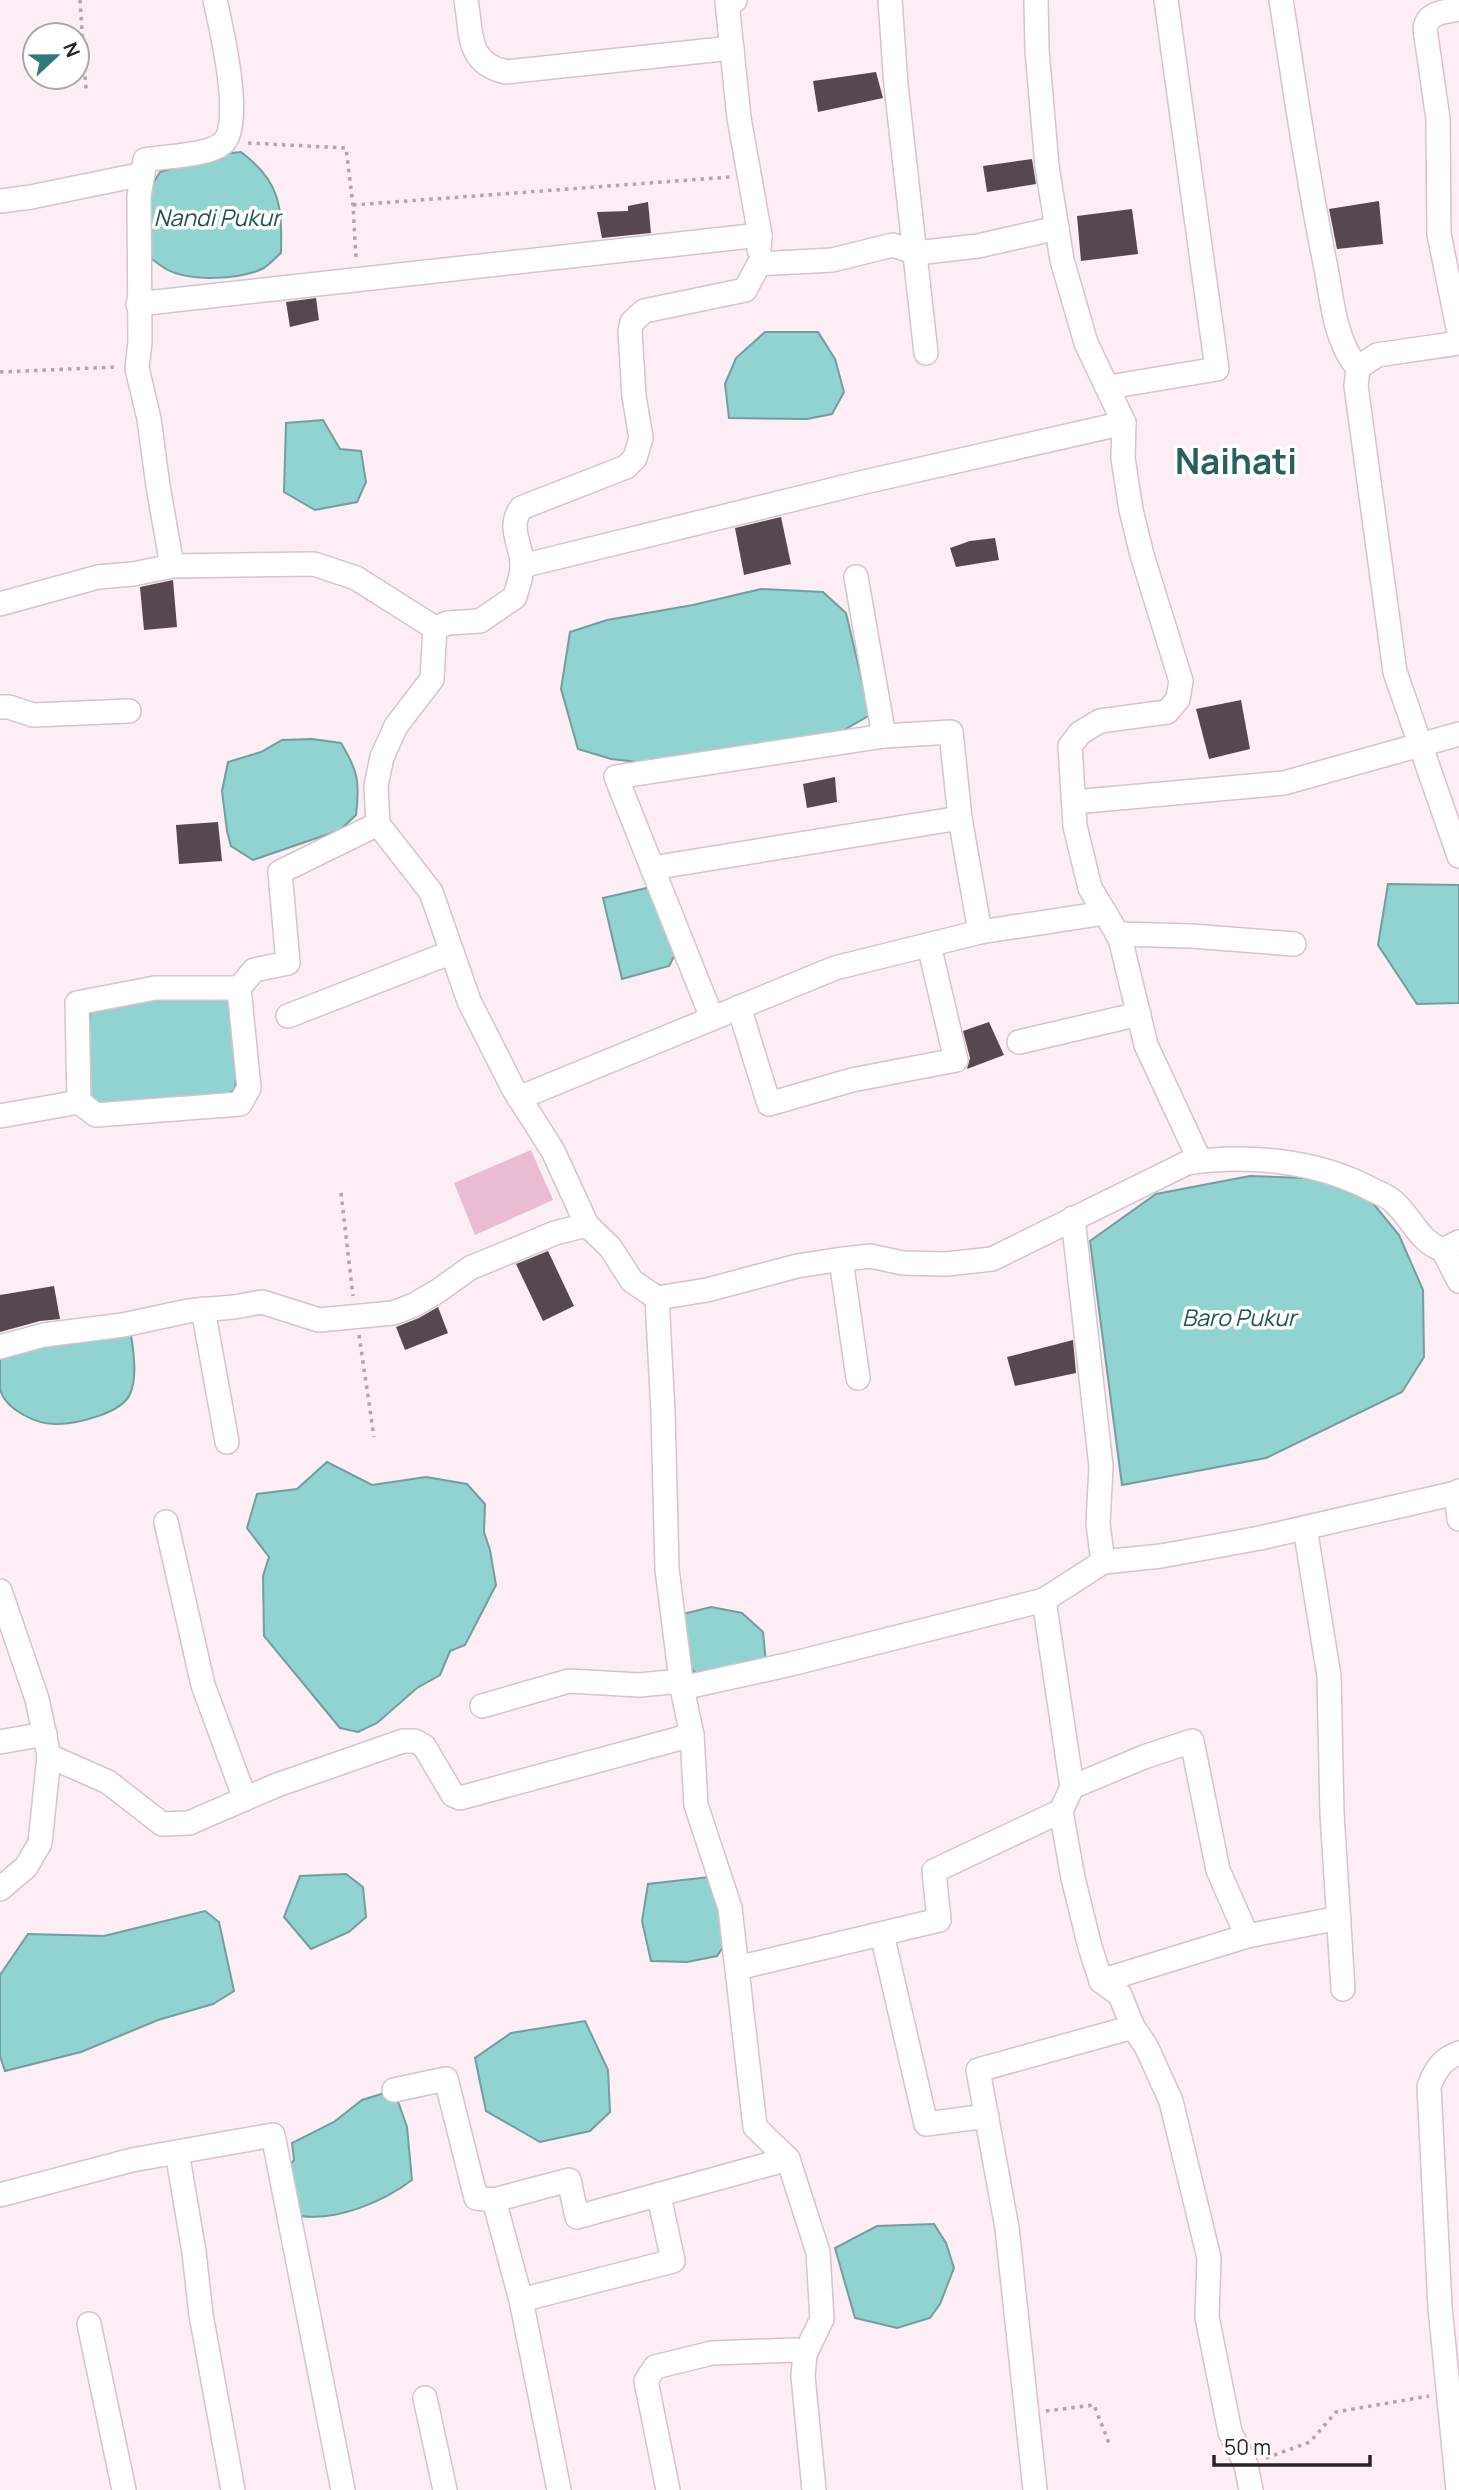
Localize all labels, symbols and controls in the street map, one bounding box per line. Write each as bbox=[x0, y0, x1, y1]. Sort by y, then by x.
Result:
north arrow bbox=[21, 21, 91, 91]
text: N bbox=[57, 38, 86, 61]
water label: Nandi Pukur bbox=[154, 201, 283, 233]
district label: Naihati bbox=[1175, 437, 1297, 485]
water label: Baro Pukur bbox=[1182, 1301, 1299, 1333]
scale bar bbox=[1214, 2424, 1370, 2468]
text: 50 m bbox=[1224, 2433, 1271, 2461]

